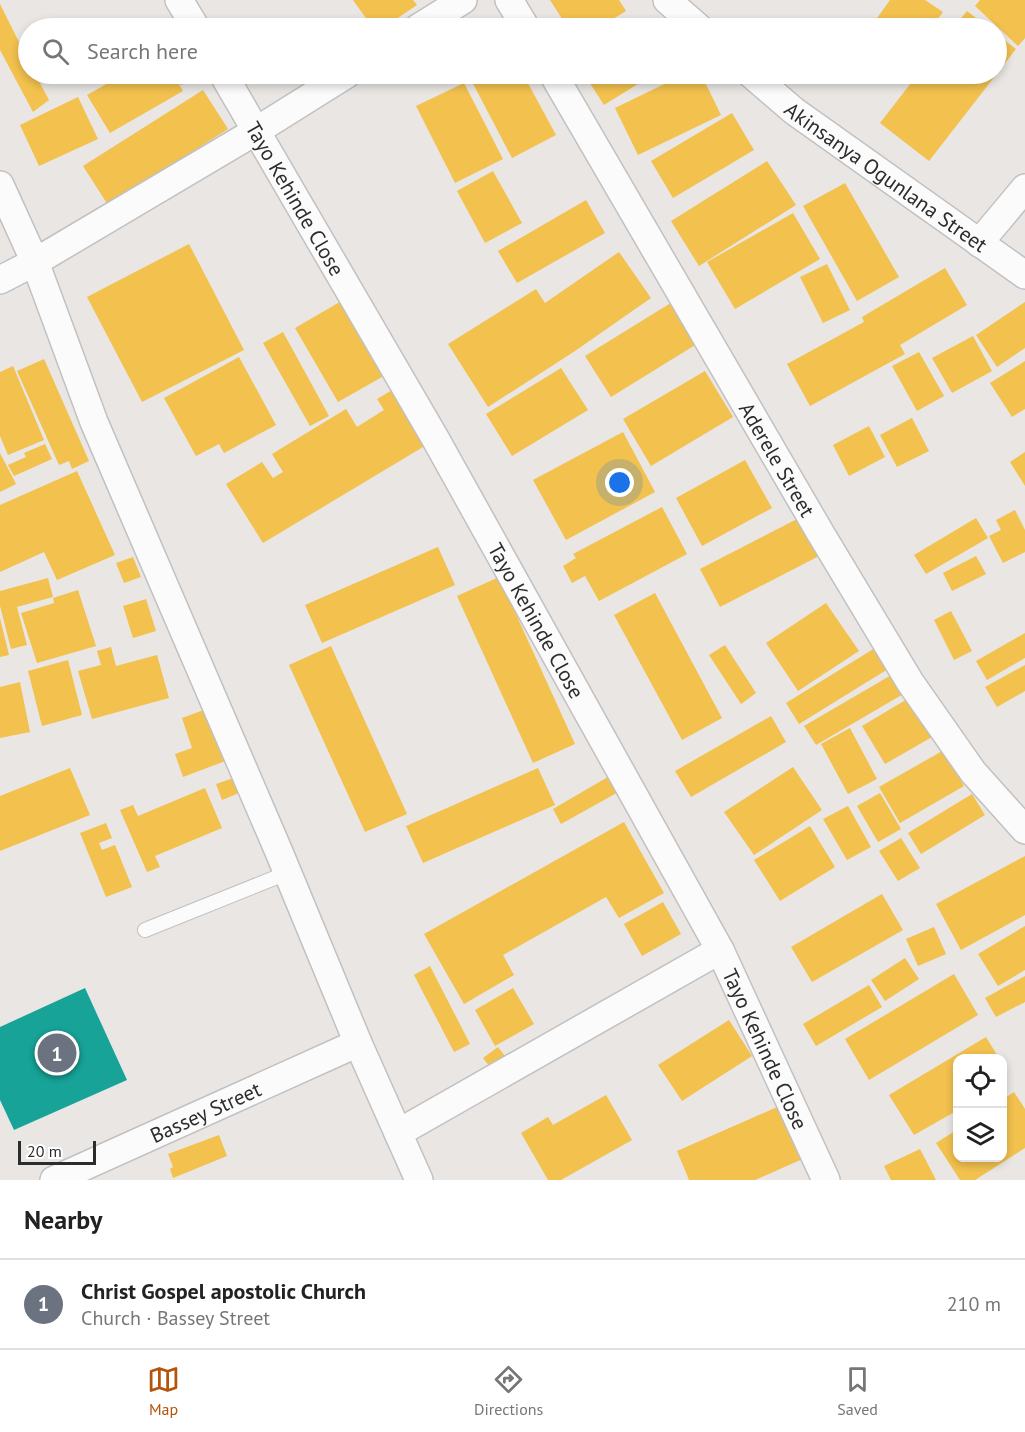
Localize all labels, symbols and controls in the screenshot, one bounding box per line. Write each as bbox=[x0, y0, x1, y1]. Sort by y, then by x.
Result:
search box bbox=[18, 18, 1007, 84]
icon: search bbox=[39, 35, 72, 68]
text: Search here bbox=[87, 37, 198, 65]
street label: Akinsanya Ogunlana Street bbox=[779, 96, 993, 258]
street label: Tayo Kehinde Close bbox=[240, 116, 351, 280]
street label: Aderele Street bbox=[734, 397, 821, 522]
your location bbox=[605, 468, 634, 497]
street label: Tayo Kehinde Close bbox=[482, 538, 591, 703]
street label: Tayo Kehinde Close bbox=[717, 964, 814, 1133]
pin: 1 bbox=[38, 1030, 76, 1076]
map controls bbox=[953, 1054, 1007, 1162]
button: locate bbox=[953, 1054, 1007, 1108]
street label: Bassey Street bbox=[146, 1075, 265, 1149]
button: layers bbox=[953, 1108, 1007, 1162]
scale bar bbox=[18, 1138, 96, 1166]
text: 20 m bbox=[27, 1141, 62, 1161]
text: Nearby bbox=[24, 1203, 102, 1236]
text: Christ Gospel apostolic Church bbox=[81, 1277, 366, 1305]
text: 1 bbox=[38, 1291, 49, 1317]
text: 210 m bbox=[947, 1291, 1001, 1317]
text: Church · Bassey Street bbox=[81, 1305, 270, 1331]
tab: Map bbox=[147, 1363, 180, 1419]
tab: Directions bbox=[474, 1363, 543, 1419]
tab: Saved bbox=[837, 1363, 878, 1419]

